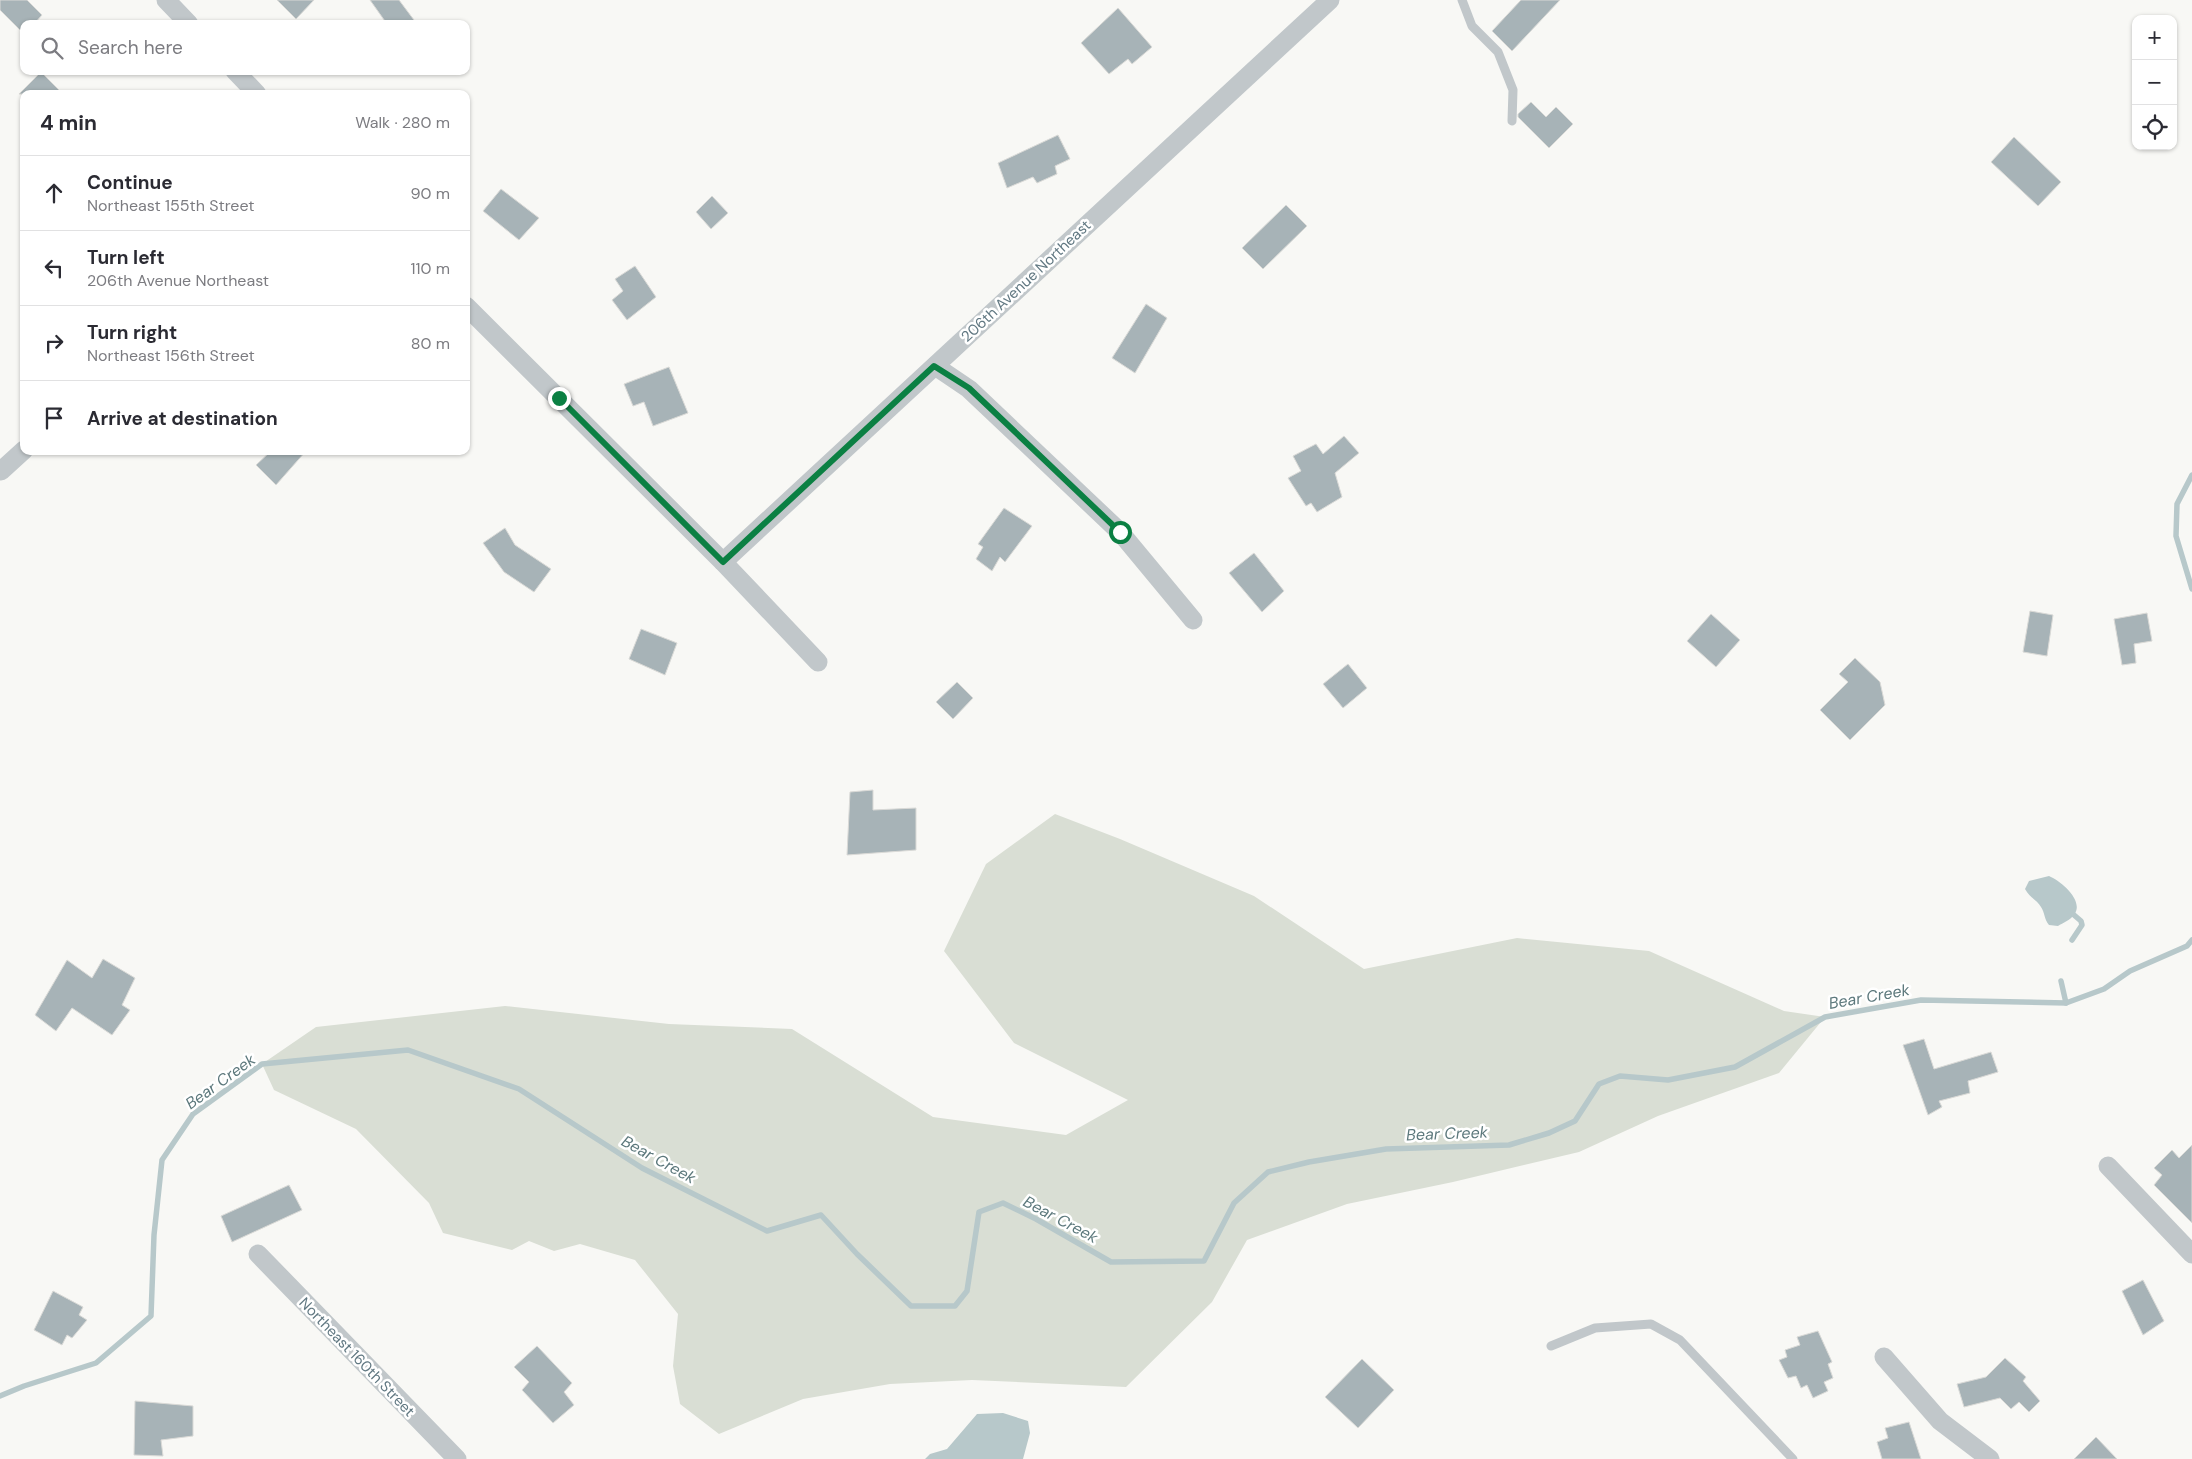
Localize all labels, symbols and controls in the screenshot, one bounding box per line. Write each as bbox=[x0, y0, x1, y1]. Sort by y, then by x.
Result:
map controls bbox=[2132, 15, 2177, 150]
button: + bbox=[2132, 15, 2177, 60]
search box bbox=[20, 20, 470, 75]
icon: search bbox=[38, 34, 66, 62]
text: Search here bbox=[78, 35, 183, 60]
button: − bbox=[2132, 60, 2177, 105]
button: locate bbox=[2132, 105, 2177, 150]
text: 4 min bbox=[40, 109, 97, 137]
text: Walk · 280 m bbox=[355, 112, 450, 133]
text: Continue bbox=[87, 170, 173, 195]
icon: ahead bbox=[40, 179, 68, 207]
text: 90 m bbox=[410, 183, 450, 204]
text: Northeast 155th Street bbox=[87, 195, 255, 216]
street label: 206th Avenue Northeast bbox=[957, 215, 1095, 347]
text: Turn left bbox=[87, 245, 165, 270]
icon: left bbox=[40, 254, 68, 282]
text: 110 m bbox=[411, 258, 450, 279]
text: 206th Avenue Northeast bbox=[87, 270, 269, 291]
text: Turn right bbox=[87, 320, 177, 345]
icon: right bbox=[40, 329, 68, 357]
text: 80 m bbox=[411, 333, 450, 354]
text: Northeast 156th Street bbox=[87, 345, 255, 366]
route end bbox=[548, 387, 571, 410]
icon: arrive bbox=[40, 404, 68, 432]
text: Arrive at destination bbox=[87, 406, 278, 431]
route start bbox=[1109, 521, 1132, 544]
water label: Bear Creek bbox=[1827, 979, 1912, 1014]
water label: Bear Creek bbox=[181, 1048, 260, 1114]
water label: Bear Creek bbox=[1406, 1122, 1489, 1145]
water label: Bear Creek bbox=[618, 1130, 700, 1189]
water label: Bear Creek bbox=[1020, 1191, 1102, 1248]
street label: Northeast 160th Street bbox=[295, 1293, 419, 1421]

